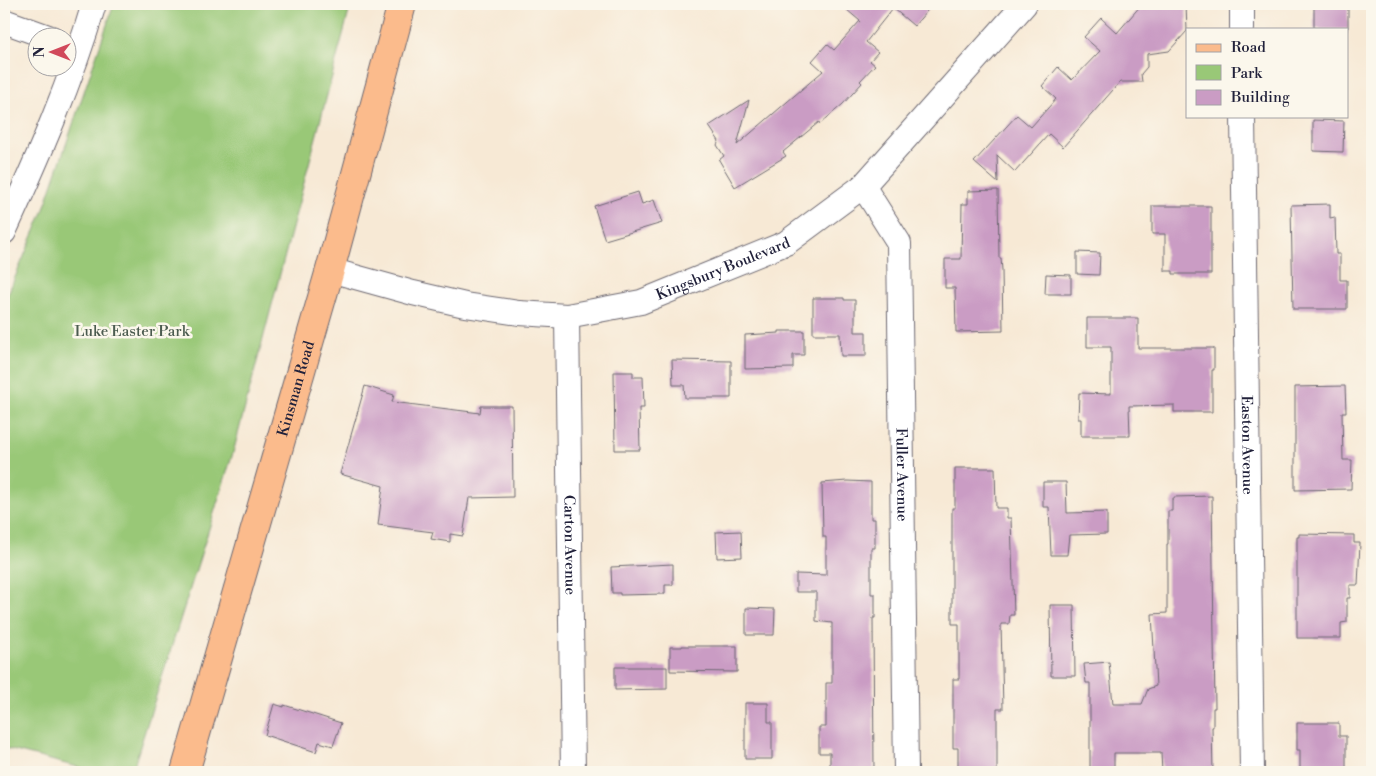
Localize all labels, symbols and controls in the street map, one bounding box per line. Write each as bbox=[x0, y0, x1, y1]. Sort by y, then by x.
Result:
north arrow bbox=[28, 28, 78, 78]
legend bbox=[1186, 28, 1348, 118]
text: Road bbox=[1231, 38, 1266, 57]
text: N bbox=[31, 46, 49, 58]
text: Park bbox=[1231, 64, 1263, 83]
text: Building bbox=[1230, 88, 1290, 107]
street label: Kingsbury Boulevard bbox=[653, 233, 794, 305]
park label: Luke Easter Park bbox=[74, 322, 191, 341]
street label: Kinsman Road bbox=[273, 338, 319, 439]
street label: Easton Avenue bbox=[1237, 395, 1257, 495]
street label: Fuller Avenue bbox=[891, 428, 912, 522]
street label: Carton Avenue bbox=[559, 495, 580, 595]

